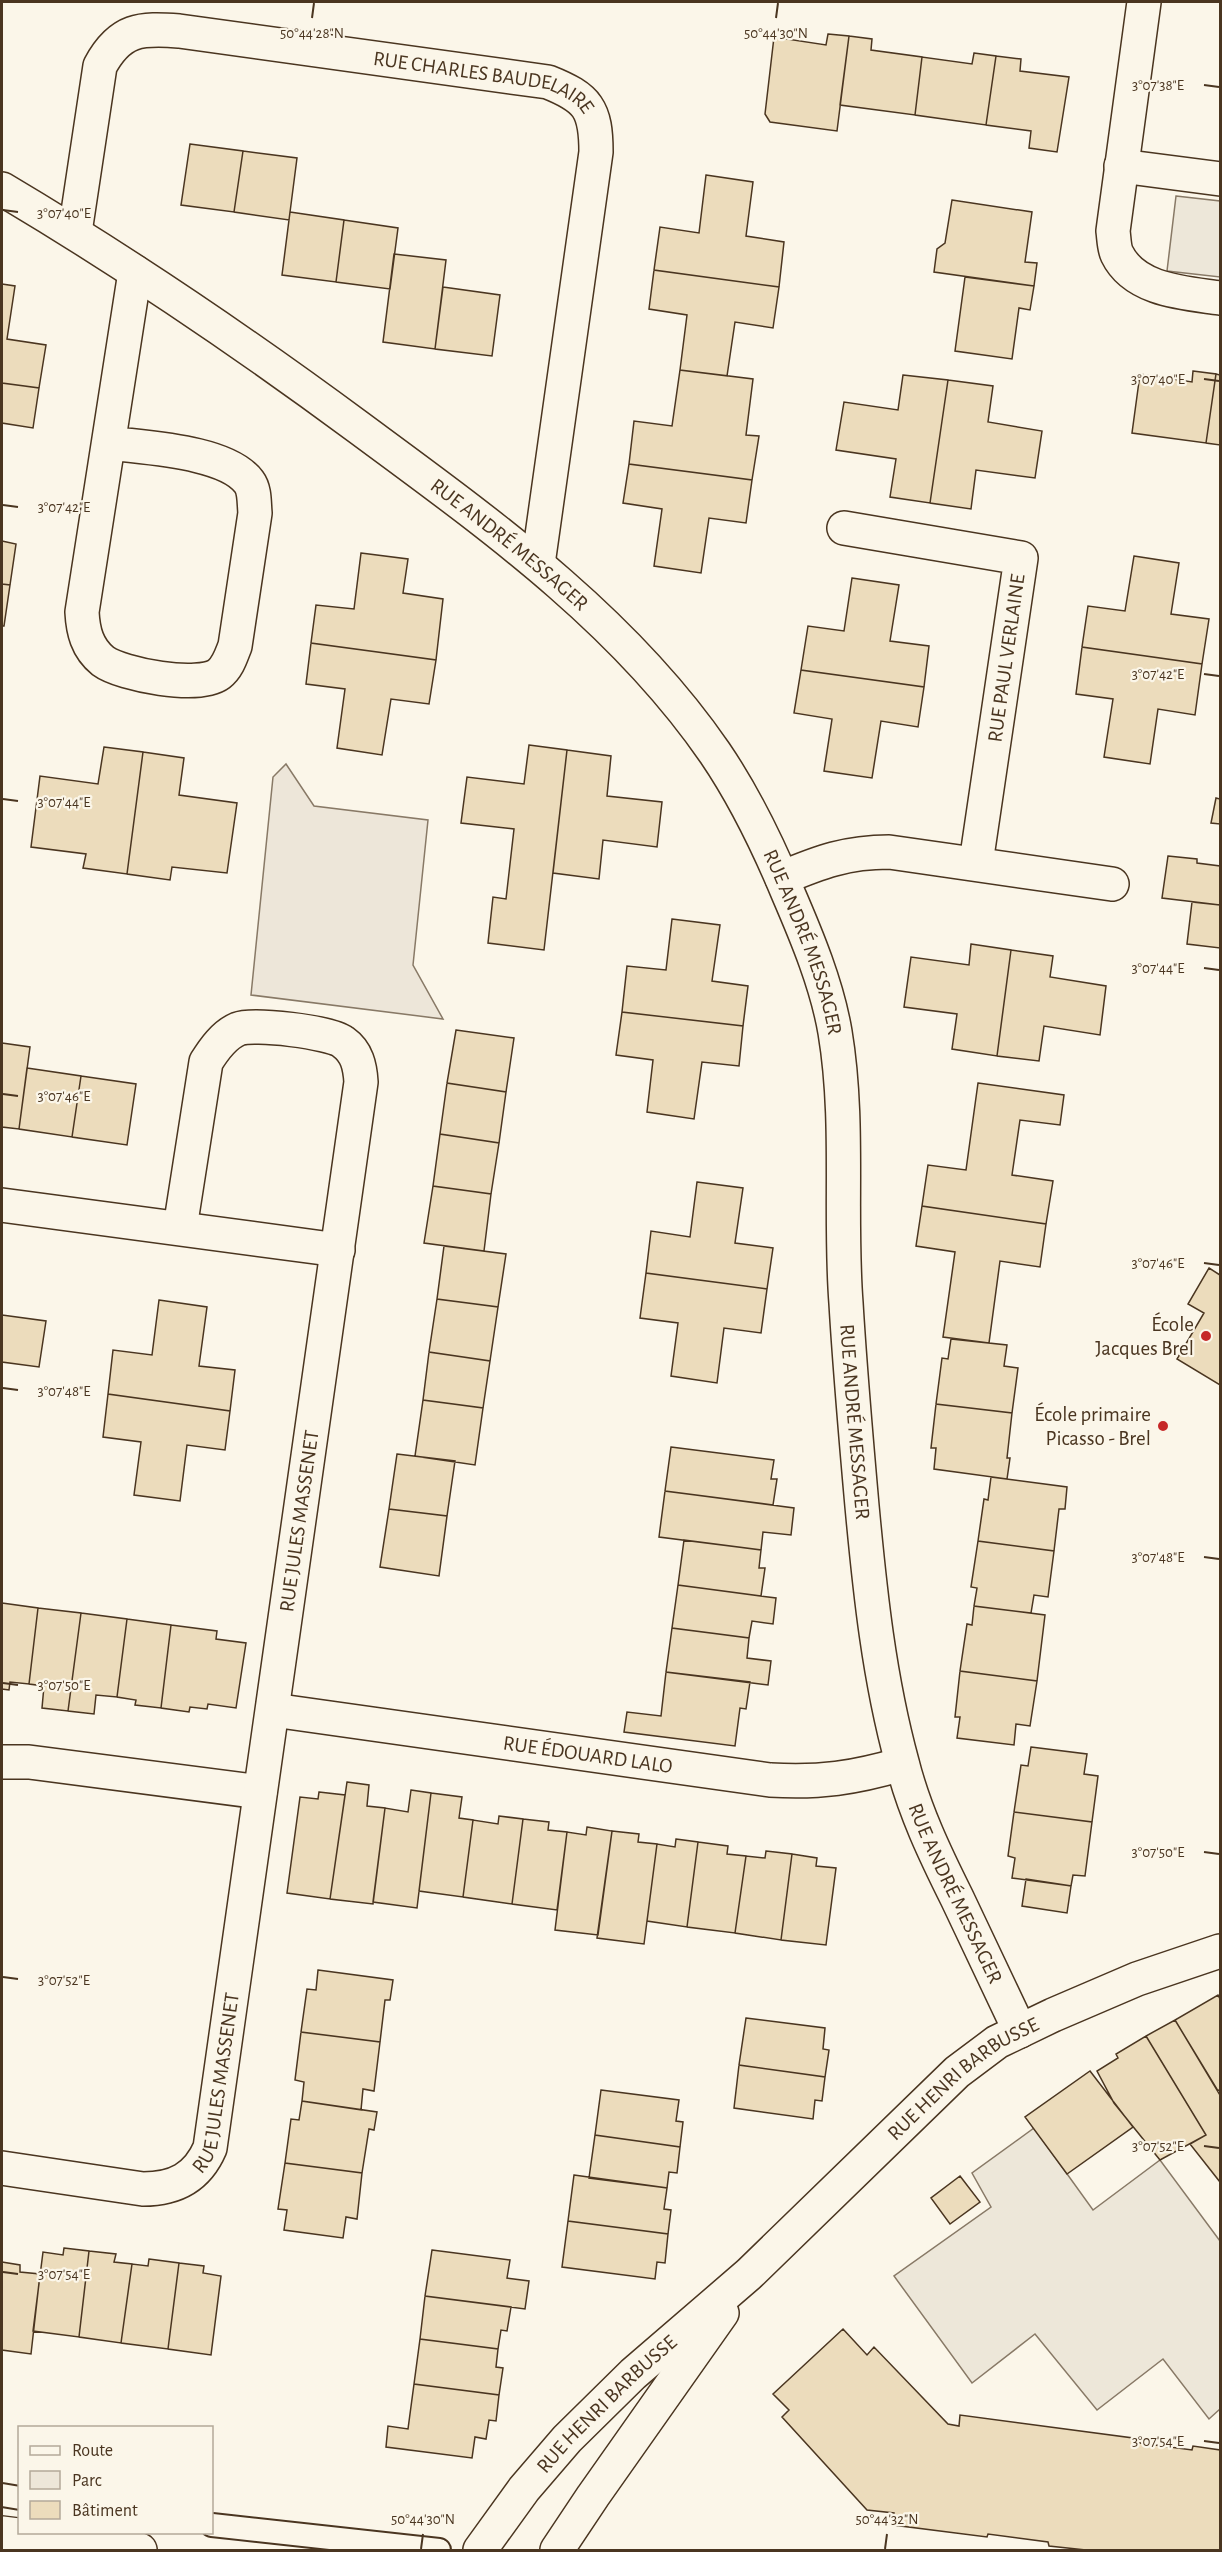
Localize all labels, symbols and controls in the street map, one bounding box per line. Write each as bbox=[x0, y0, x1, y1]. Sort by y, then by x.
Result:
text: 50°44'28"N bbox=[280, 26, 344, 41]
text: 50°44'30"N bbox=[744, 26, 808, 41]
street label: RUE CHARLES BAUDELAIRE bbox=[372, 48, 598, 117]
text: 3°07'38"E bbox=[1132, 78, 1184, 93]
text: 3°07'40"E bbox=[37, 206, 91, 221]
text: 3°07'40"E bbox=[1131, 372, 1185, 387]
street label: RUE ANDRÉ MESSAGER bbox=[427, 475, 592, 615]
text: 3°07'42"E bbox=[38, 500, 90, 515]
street label: RUE PAUL VERLAINE bbox=[984, 573, 1029, 743]
text: 3°07'42"E bbox=[1132, 667, 1184, 682]
text: 3°07'44"E bbox=[37, 795, 91, 810]
street label: RUE ANDRÉ MESSAGER bbox=[759, 846, 845, 1037]
text: 3°07'44"E bbox=[1131, 961, 1185, 976]
text: 3°07'46"E bbox=[38, 1089, 90, 1104]
text: 3°07'46"E bbox=[1132, 1256, 1184, 1271]
place label: École Jacques Brel bbox=[1095, 1312, 1194, 1359]
street label: RUE ANDRÉ MESSAGER bbox=[836, 1323, 873, 1520]
marker: École Jacques Brel bbox=[1199, 1329, 1213, 1343]
text: 3°07'48"E bbox=[38, 1384, 91, 1399]
place label: École primaire Picasso - Brel bbox=[1034, 1402, 1151, 1449]
marker: École primaire Picasso - Brel bbox=[1156, 1419, 1170, 1433]
street label: RUE JULES MASSENET bbox=[276, 1429, 323, 1613]
text: 3°07'48"E bbox=[1132, 1550, 1185, 1565]
text: 3°07'50"E bbox=[38, 1678, 90, 1693]
street label: RUE ÉDOUARD LALO bbox=[502, 1733, 674, 1777]
street label: RUE ANDRÉ MESSAGER bbox=[905, 1800, 1006, 1987]
text: 3°07'50"E bbox=[1132, 1845, 1184, 1860]
text: 3°07'52"E bbox=[38, 1973, 90, 1988]
street label: RUE JULES MASSENET bbox=[188, 1991, 243, 2177]
street label: RUE HENRI BARBUSSE bbox=[884, 2014, 1042, 2144]
text: 3°07'52"E bbox=[1132, 2139, 1184, 2154]
text: 3°07'54"E bbox=[38, 2267, 90, 2282]
street label: RUE HENRI BARBUSSE bbox=[533, 2331, 681, 2477]
legend bbox=[18, 2426, 213, 2534]
text: 3°07'54"E bbox=[1132, 2434, 1184, 2449]
text: Route bbox=[72, 2442, 113, 2460]
text: Parc bbox=[72, 2472, 102, 2490]
text: Bâtiment bbox=[72, 2502, 138, 2520]
text: 50°44'30"N bbox=[391, 2512, 455, 2527]
text: 50°44'32"N bbox=[856, 2512, 918, 2527]

